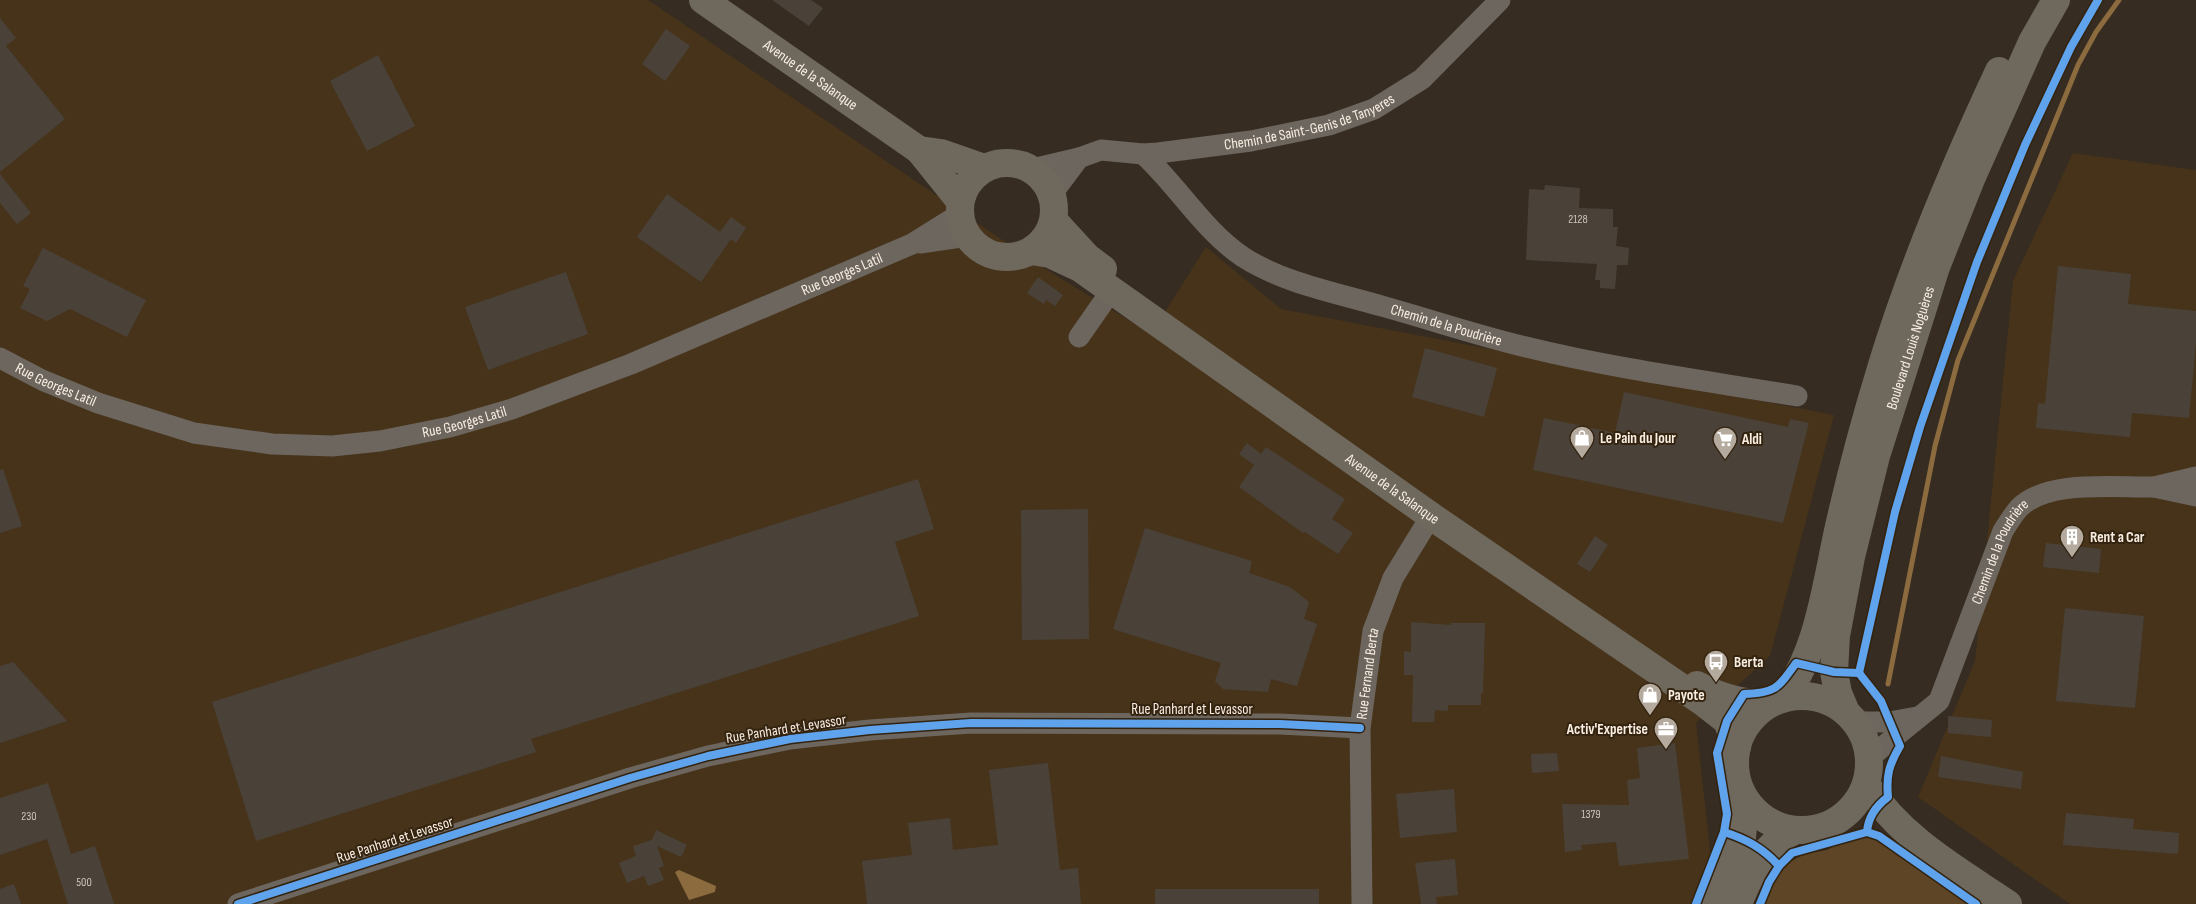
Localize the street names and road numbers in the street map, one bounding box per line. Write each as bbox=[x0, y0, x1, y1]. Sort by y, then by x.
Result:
street label: Avenue de la Salanque bbox=[759, 35, 861, 114]
street label: Chemin de Saint-Genis de Tanyeres bbox=[1223, 89, 1398, 154]
street label: Rue Georges Latil bbox=[798, 248, 885, 300]
street label: Boulevard Louis Noguères bbox=[1882, 284, 1939, 412]
street label: Chemin de la Poudrière bbox=[1389, 300, 1504, 350]
street label: Rue Georges Latil bbox=[12, 358, 99, 411]
street label: Rue Georges Latil bbox=[420, 402, 509, 442]
street label: Avenue de la Salanque bbox=[1341, 449, 1443, 528]
street label: Chemin de la Poudrière bbox=[1967, 494, 2032, 607]
street label: Rue Fernand Berta bbox=[1352, 624, 1383, 720]
street label: Rue Panhard et Levassor bbox=[1131, 700, 1253, 719]
street label: Rue Panhard et Levassor bbox=[724, 710, 848, 748]
street label: Rue Panhard et Levassor bbox=[334, 812, 456, 868]

